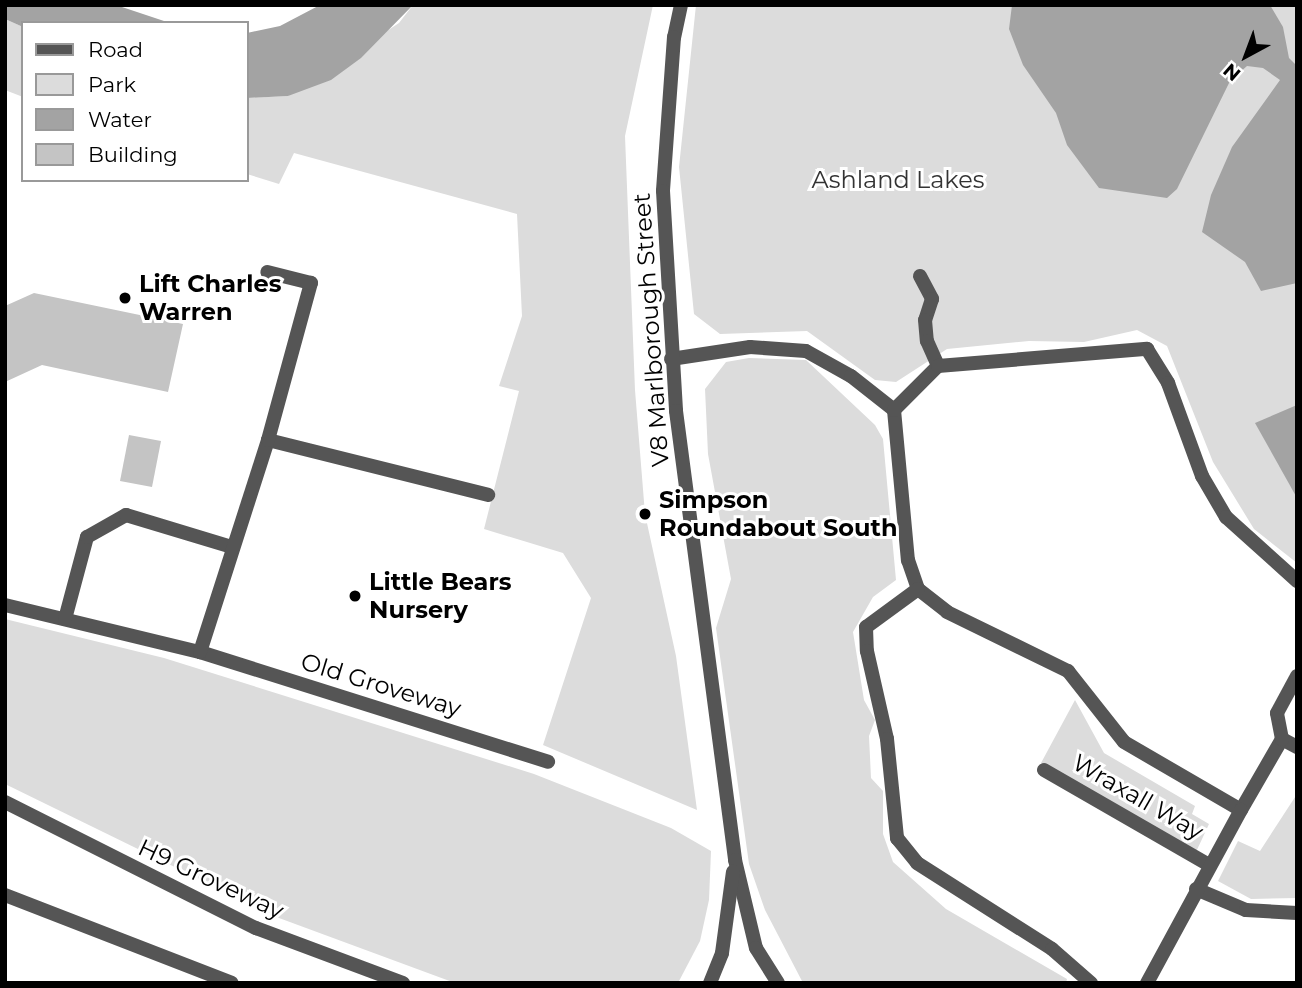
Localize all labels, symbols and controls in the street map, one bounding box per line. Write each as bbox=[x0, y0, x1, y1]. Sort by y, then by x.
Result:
legend bbox=[21, 21, 248, 182]
north arrow bbox=[1211, 21, 1281, 91]
text: Road bbox=[88, 37, 143, 62]
text: N bbox=[1219, 59, 1245, 86]
text: Park bbox=[88, 72, 136, 97]
text: Water bbox=[88, 107, 152, 132]
text: Building bbox=[88, 142, 178, 167]
park label: Ashland Lakes bbox=[812, 166, 984, 194]
street label: V8 Marlborough Street bbox=[627, 192, 675, 468]
place label: Lift Charles Warren bbox=[139, 270, 281, 326]
marker: Lift Charles Warren bbox=[117, 290, 133, 306]
place label: Simpson Roundabout South bbox=[659, 486, 897, 542]
marker: Simpson Roundabout South bbox=[637, 506, 653, 522]
place label: Little Bears Nursery bbox=[369, 568, 512, 624]
marker: Little Bears Nursery bbox=[347, 588, 363, 604]
street label: Old Groveway bbox=[297, 647, 465, 723]
street label: Wraxall Way bbox=[1067, 748, 1209, 846]
street label: H9 Groveway bbox=[134, 833, 288, 925]

